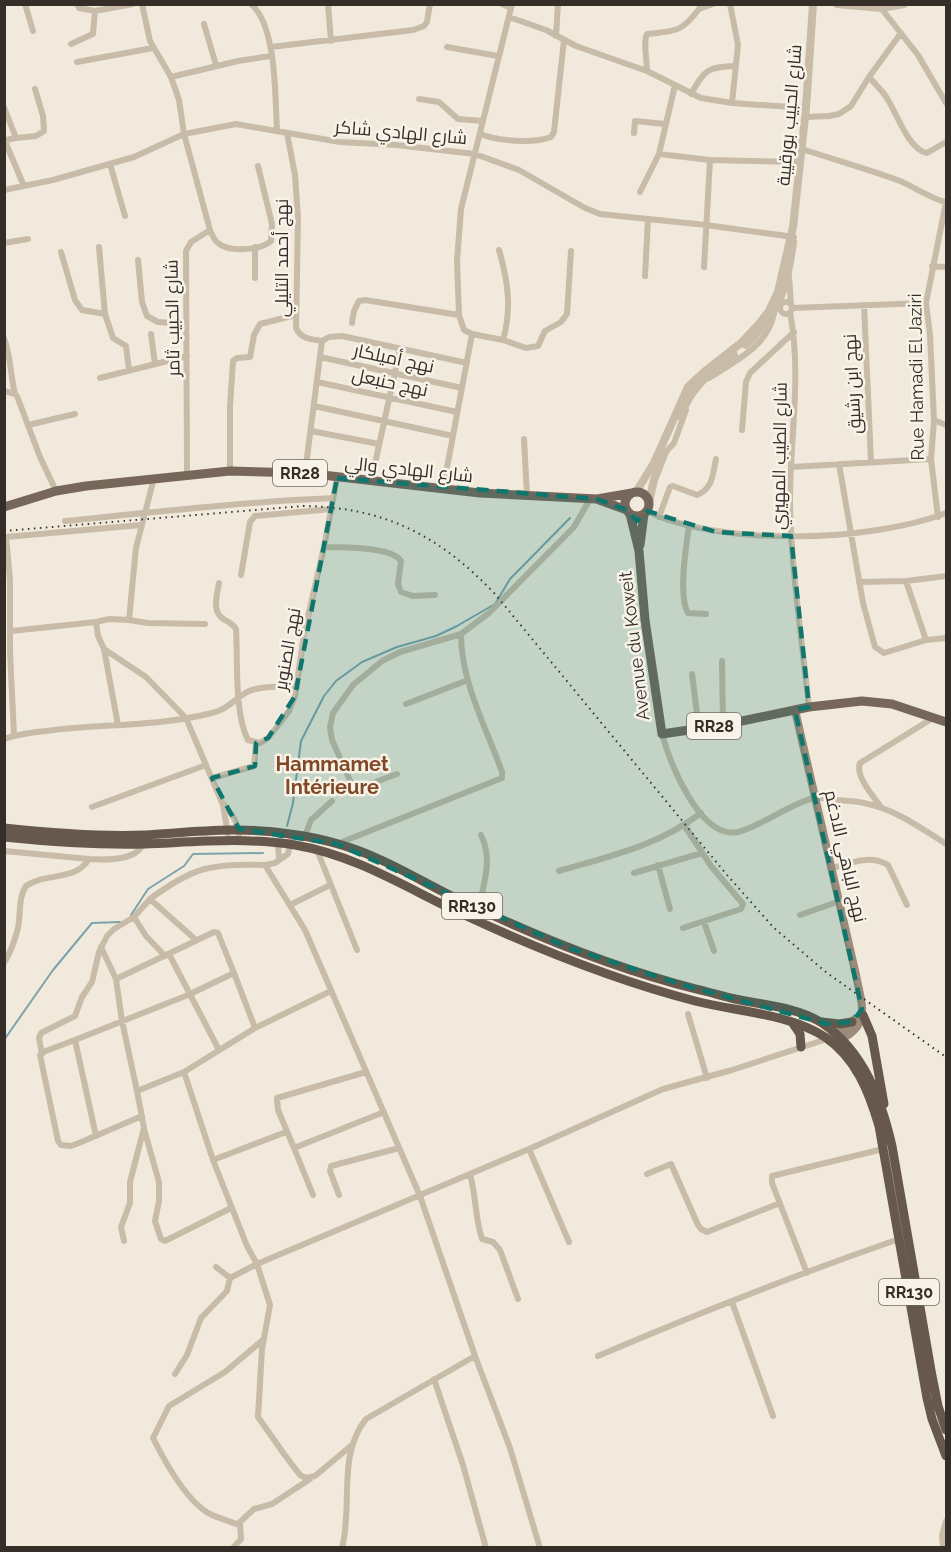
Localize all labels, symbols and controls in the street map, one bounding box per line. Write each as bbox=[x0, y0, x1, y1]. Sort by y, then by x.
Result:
street label: شارع الحبيب بورقيبة bbox=[772, 43, 808, 187]
street label: شارع الهادي شاكر bbox=[333, 116, 468, 152]
street label: نهج أحمد التليلي bbox=[271, 199, 296, 317]
street label: شارع الحبيب ثامر bbox=[160, 259, 186, 378]
street label: Rue Hamadi El Jaziri bbox=[904, 293, 928, 461]
street label: نهج ابن رشيق bbox=[839, 333, 867, 435]
street label: نهج أميلكار bbox=[350, 339, 436, 379]
street label: نهج حنبعل bbox=[350, 364, 430, 402]
street label: شارع الطيب المهيري bbox=[767, 382, 795, 530]
street label: شارع الهادي والي bbox=[343, 452, 474, 490]
road number: RR28 bbox=[273, 460, 327, 486]
street label: Avenue du Koweit bbox=[614, 570, 654, 722]
street label: نهج الصنوبر bbox=[269, 606, 307, 693]
road number: RR28 bbox=[687, 713, 741, 739]
district label: Hammamet Intérieure bbox=[275, 752, 389, 799]
street label: نهج الباهي الادغم bbox=[817, 788, 871, 925]
road number: RR130 bbox=[442, 893, 502, 919]
road number: RR130 bbox=[879, 1279, 939, 1305]

